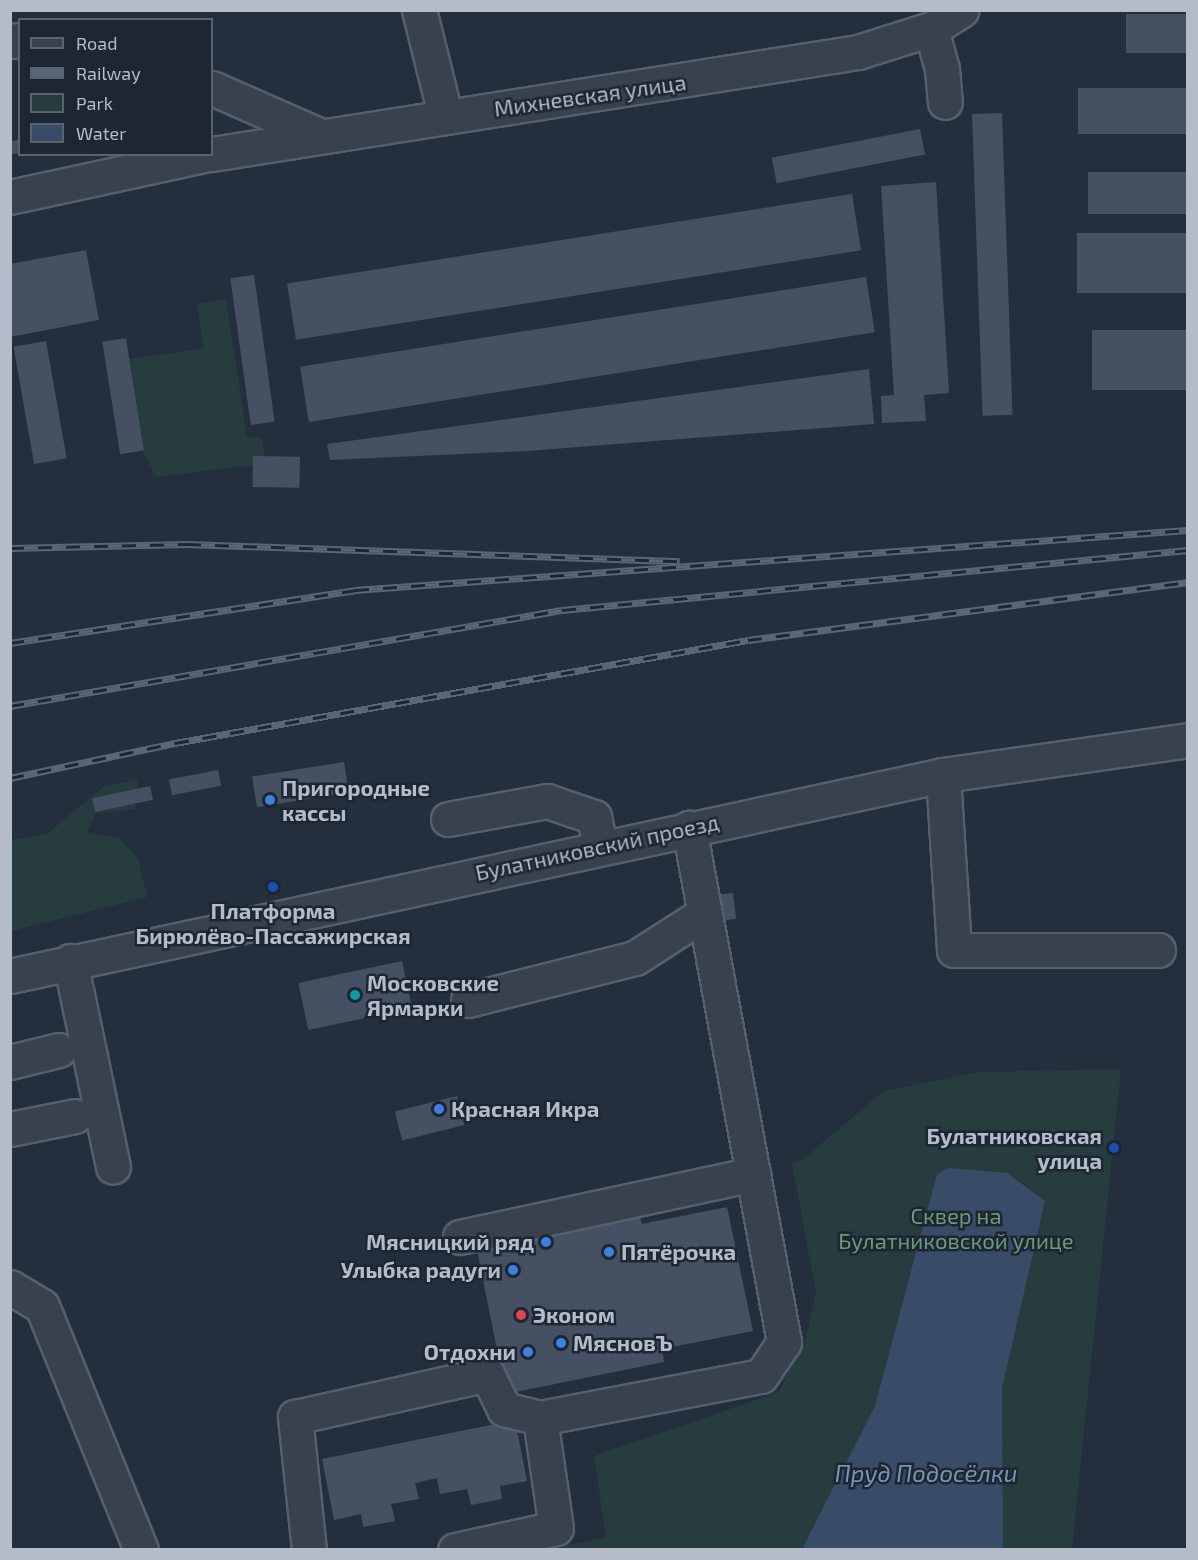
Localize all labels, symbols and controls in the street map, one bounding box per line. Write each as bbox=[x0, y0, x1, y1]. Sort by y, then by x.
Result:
legend bbox=[18, 18, 213, 156]
text: Road bbox=[76, 32, 117, 54]
text: Railway bbox=[76, 62, 141, 84]
street label: Михневская улица bbox=[492, 68, 688, 122]
text: Park bbox=[76, 92, 113, 114]
text: Water bbox=[76, 122, 126, 144]
place label: Пригородные кассы bbox=[282, 774, 430, 825]
marker: Пригородные кассы bbox=[263, 793, 277, 807]
street label: Булатниковский проезд bbox=[473, 808, 721, 886]
marker: Платформа Бирюлёво-Пассажирская bbox=[266, 880, 280, 894]
place label: Платформа Бирюлёво-Пассажирская bbox=[135, 897, 411, 948]
place label: Московские Ярмарки bbox=[367, 969, 499, 1020]
marker: Московские Ярмарки bbox=[348, 988, 362, 1002]
place label: Красная Икра bbox=[451, 1096, 599, 1122]
marker: Красная Икра bbox=[432, 1102, 446, 1116]
place label: Булатниковская улица bbox=[926, 1122, 1102, 1174]
marker: Булатниковская улица bbox=[1107, 1141, 1121, 1155]
park label: Сквер на Булатниковской улице bbox=[838, 1202, 1074, 1254]
place label: Мясницкий ряд bbox=[366, 1229, 534, 1255]
marker: Мясницкий ряд bbox=[539, 1235, 553, 1249]
place label: Пятёрочка bbox=[621, 1239, 736, 1265]
marker: Пятёрочка bbox=[602, 1245, 616, 1259]
place label: Улыбка радуги bbox=[341, 1257, 501, 1283]
marker: Улыбка радуги bbox=[506, 1263, 520, 1277]
place label: Эконом bbox=[533, 1302, 615, 1328]
marker: Эконом bbox=[514, 1308, 528, 1322]
place label: МясновЪ bbox=[573, 1330, 673, 1356]
marker: МясновЪ bbox=[554, 1336, 568, 1350]
place label: Отдохни bbox=[424, 1339, 516, 1365]
marker: Отдохни bbox=[521, 1345, 535, 1359]
water label: Пруд Подосёлки bbox=[835, 1459, 1017, 1487]

